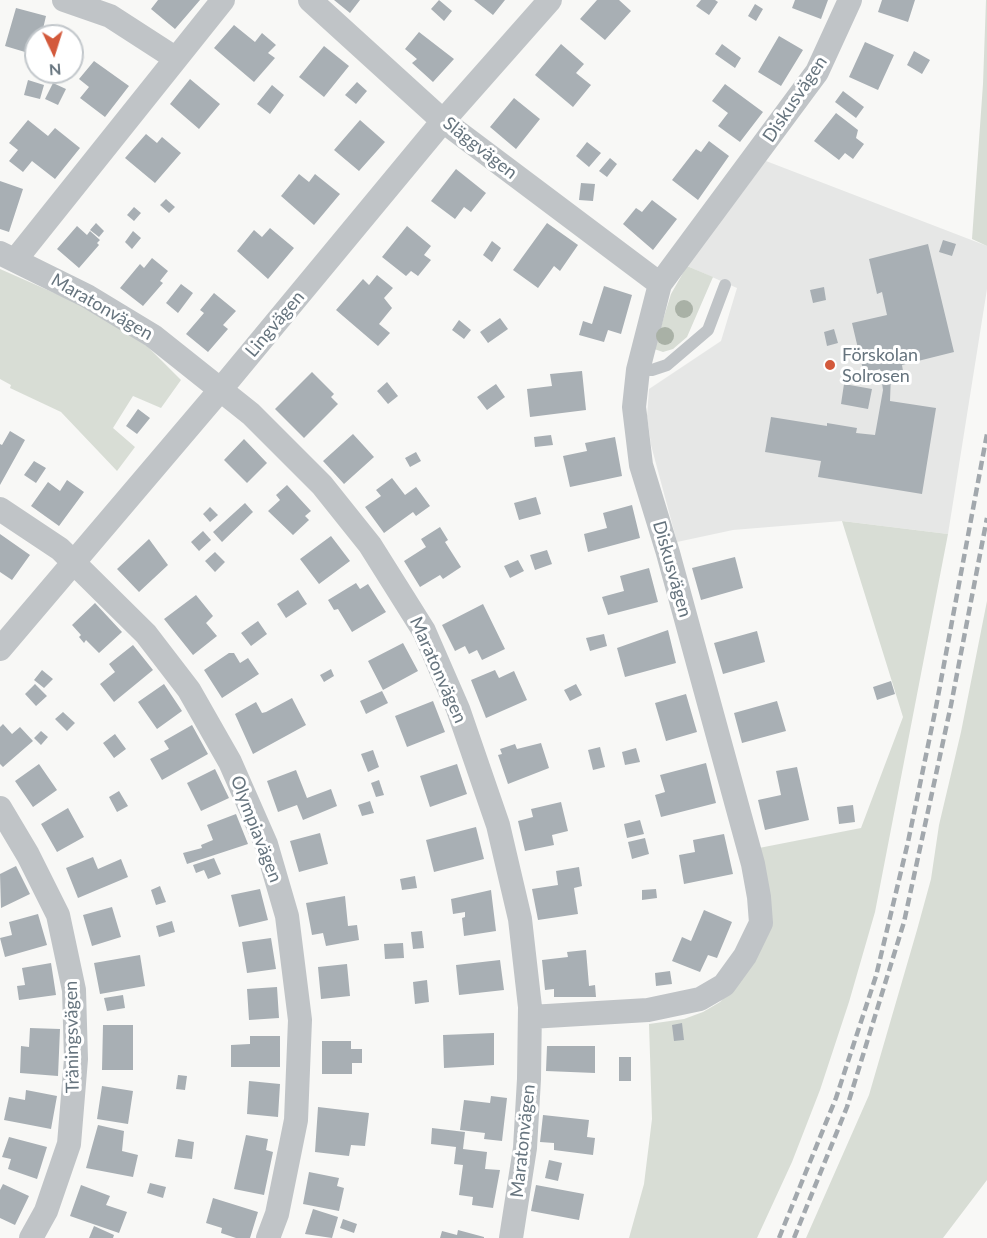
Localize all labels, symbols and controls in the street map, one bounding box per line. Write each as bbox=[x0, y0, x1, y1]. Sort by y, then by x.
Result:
north arrow bbox=[24, 24, 84, 84]
street label: Diskusvägen bbox=[758, 52, 832, 146]
text: N bbox=[48, 61, 62, 80]
street label: Släggvägen bbox=[439, 112, 521, 184]
street label: Maratonvägen bbox=[47, 269, 157, 345]
street label: Lingvägen bbox=[241, 287, 309, 361]
place label: Förskolan Solrosen bbox=[842, 344, 918, 386]
marker: Förskolan Solrosen bbox=[823, 358, 837, 372]
street label: Diskusvägen bbox=[648, 518, 696, 620]
street label: Maratonvägen bbox=[405, 614, 471, 726]
street label: Olympiavägen bbox=[226, 773, 286, 885]
street label: Träningsvägen bbox=[60, 981, 84, 1093]
street label: Maratonvägen bbox=[506, 1083, 540, 1199]

